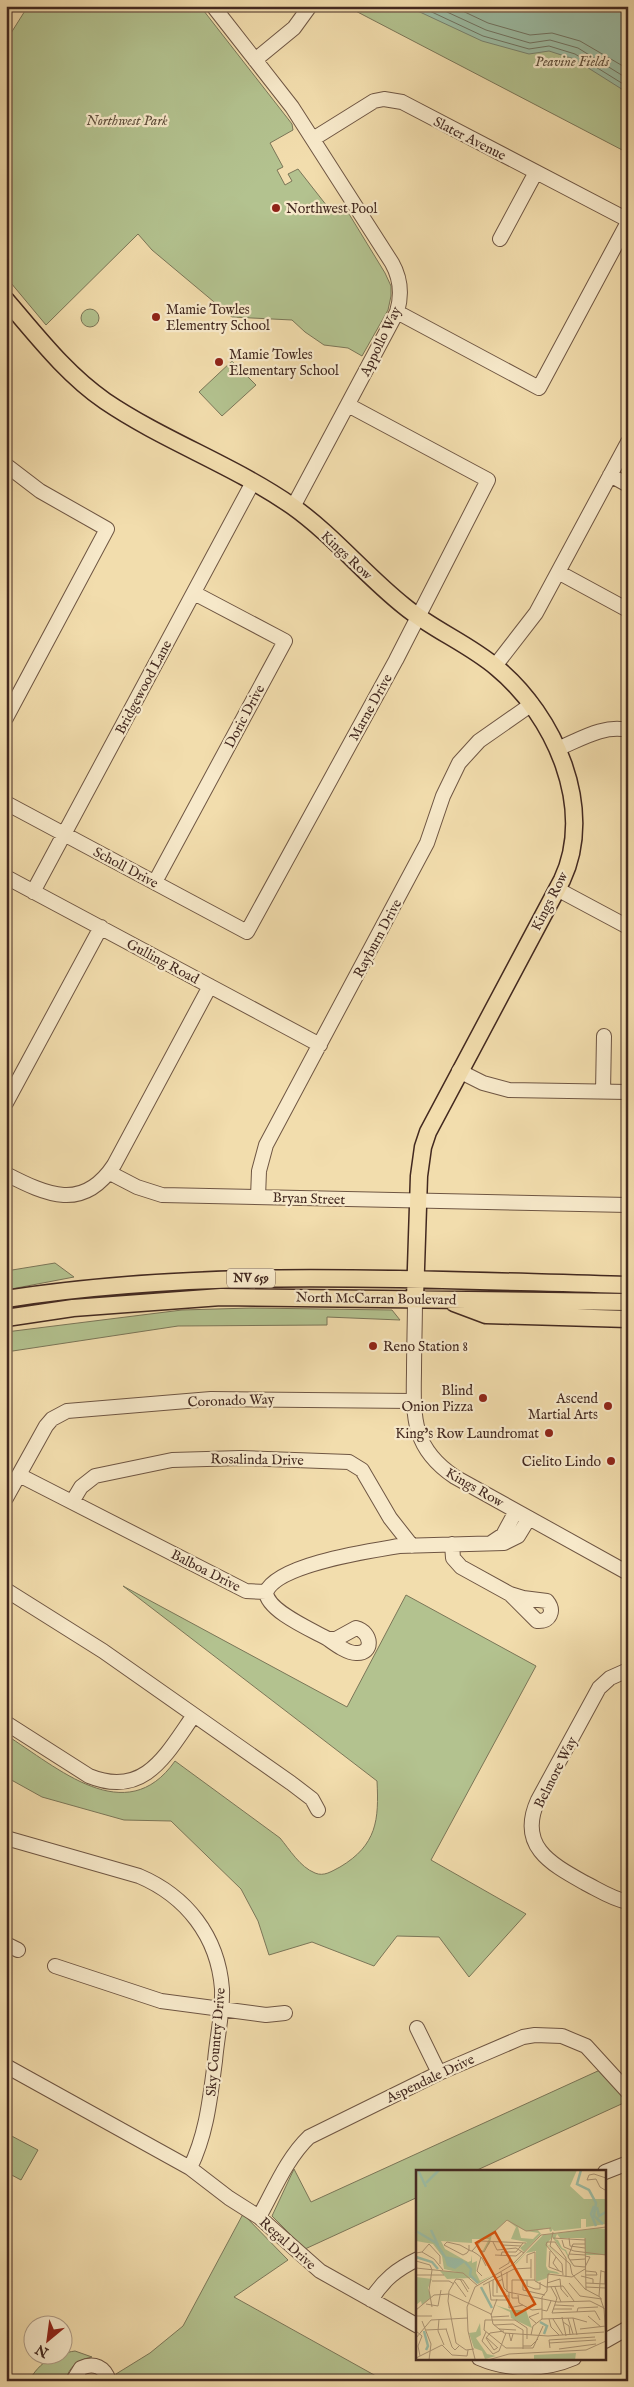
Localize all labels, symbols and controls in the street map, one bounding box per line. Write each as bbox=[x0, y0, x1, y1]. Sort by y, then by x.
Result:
park label: Peavine Fields bbox=[535, 53, 610, 71]
park label: Northwest Park bbox=[86, 112, 168, 130]
street label: Slater Avenue bbox=[430, 113, 509, 165]
place label: Northwest Pool bbox=[286, 200, 378, 218]
marker: Northwest Pool bbox=[270, 202, 282, 214]
place label: Mamie Towles Elementry School bbox=[166, 301, 270, 335]
street label: Appollo Way bbox=[356, 303, 406, 380]
marker: Mamie Towles Elementry School bbox=[150, 311, 162, 323]
place label: Mamie Towles Elementary School bbox=[229, 346, 339, 380]
marker: Mamie Towles Elementary School bbox=[213, 356, 225, 368]
street label: Kings Row bbox=[317, 527, 376, 585]
street label: Bridgewood Lane bbox=[111, 637, 177, 738]
street label: Marne Drive bbox=[345, 670, 397, 744]
street label: Doric Drive bbox=[221, 681, 269, 751]
street label: Scholl Drive bbox=[90, 843, 162, 893]
street label: Kings Row bbox=[527, 868, 573, 934]
street label: Rayburn Drive bbox=[350, 896, 406, 981]
street label: Gulling Road bbox=[123, 935, 202, 989]
street label: Bryan Street bbox=[272, 1189, 346, 1209]
road number: NV 659 bbox=[227, 1268, 275, 1288]
street label: North McCarran Boulevard bbox=[295, 1289, 457, 1309]
place label: Reno Station 8 bbox=[383, 1338, 468, 1356]
marker: Reno Station 8 bbox=[367, 1340, 379, 1352]
place label: Blind Onion Pizza bbox=[401, 1382, 474, 1416]
street label: Coronado Way bbox=[187, 1390, 275, 1412]
place label: Ascend Martial Arts bbox=[528, 1390, 599, 1424]
marker: Blind Onion Pizza bbox=[477, 1392, 489, 1404]
marker: Ascend Martial Arts bbox=[602, 1400, 614, 1412]
place label: King's Row Laundromat bbox=[395, 1425, 539, 1443]
marker: King's Row Laundromat bbox=[543, 1427, 555, 1439]
street label: Rosalinda Drive bbox=[210, 1450, 304, 1470]
place label: Cielito Lindo bbox=[522, 1453, 601, 1471]
marker: Cielito Lindo bbox=[605, 1455, 617, 1467]
street label: Kings Row bbox=[442, 1464, 507, 1512]
street label: Balboa Drive bbox=[168, 1546, 244, 1596]
street label: Belmore Way bbox=[530, 1734, 582, 1811]
street label: Sky Country Drive bbox=[202, 1986, 230, 2097]
street label: Aspendale Drive bbox=[383, 2050, 478, 2108]
inset map bbox=[416, 2170, 606, 2360]
street label: Regal Drive bbox=[255, 2214, 320, 2274]
north arrow bbox=[22, 2314, 72, 2364]
text: N bbox=[33, 2340, 53, 2362]

